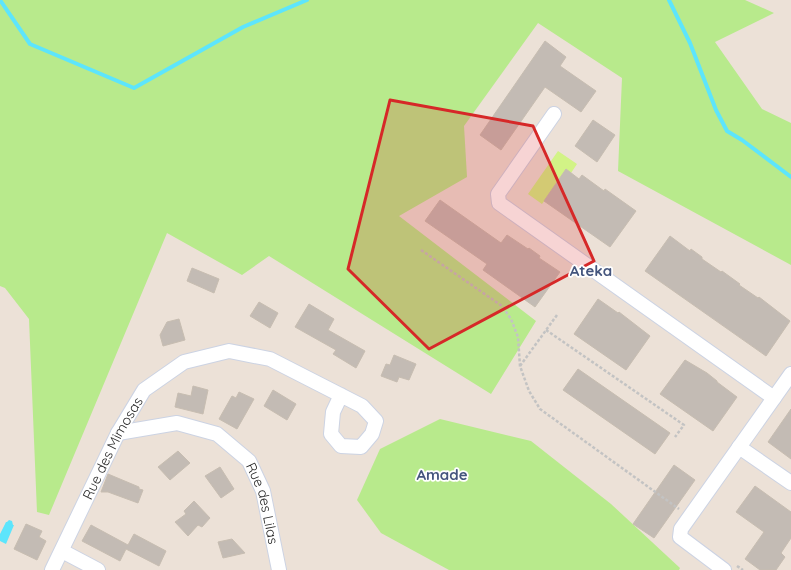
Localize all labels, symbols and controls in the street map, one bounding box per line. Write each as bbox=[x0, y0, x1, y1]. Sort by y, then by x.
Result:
district label: Ateka bbox=[570, 261, 612, 280]
street label: Rue des Mimosas bbox=[78, 394, 147, 502]
street label: Rue des Lilas bbox=[242, 459, 283, 546]
district label: Amade bbox=[416, 465, 468, 484]

